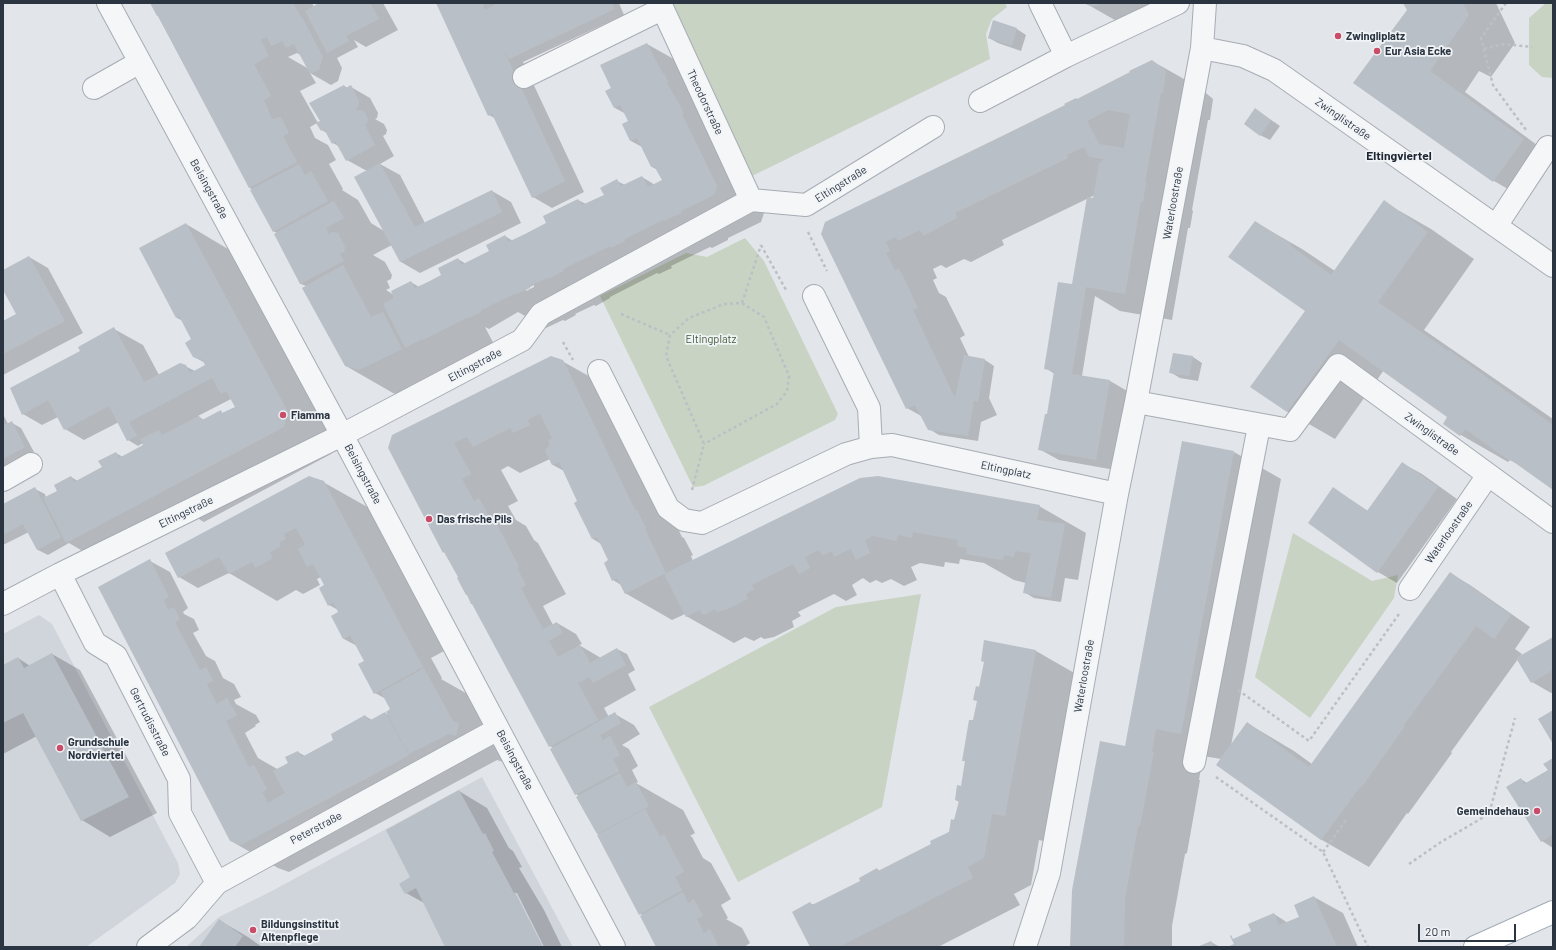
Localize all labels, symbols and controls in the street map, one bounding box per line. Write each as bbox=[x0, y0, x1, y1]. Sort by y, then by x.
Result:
place label: Zwingliplatz bbox=[1346, 29, 1405, 43]
marker: Zwingliplatz bbox=[1333, 31, 1343, 41]
place label: Eur Asia Ecke bbox=[1385, 44, 1451, 58]
marker: Eur Asia Ecke bbox=[1372, 46, 1382, 56]
street label: Theodorstraße bbox=[684, 67, 726, 137]
street label: Zwinglistraße bbox=[1313, 95, 1373, 143]
district label: Eltingviertel bbox=[1366, 149, 1432, 163]
street label: Beisingstraße bbox=[187, 157, 231, 221]
street label: Eltingstraße bbox=[813, 163, 869, 205]
street label: Waterloostraße bbox=[1160, 166, 1186, 240]
park label: Eltingplatz bbox=[686, 332, 736, 346]
street label: Eltingstraße bbox=[446, 345, 504, 385]
place label: Fiamma bbox=[291, 408, 330, 422]
marker: Fiamma bbox=[278, 410, 288, 420]
street label: Zwinglistraße bbox=[1402, 410, 1462, 458]
street label: Beisingstraße bbox=[342, 442, 384, 506]
street label: Eltingplatz bbox=[980, 458, 1032, 482]
street label: Eltingstraße bbox=[157, 493, 215, 531]
street label: Waterloostraße bbox=[1422, 498, 1476, 566]
place label: Das frische Pils bbox=[437, 512, 512, 526]
marker: Das frische Pils bbox=[424, 514, 434, 524]
street label: Waterloostraße bbox=[1071, 639, 1097, 713]
street label: Gertrudisstraße bbox=[127, 685, 173, 759]
street label: Beisingstraße bbox=[494, 728, 536, 792]
place label: Grundschule Nordviertel bbox=[68, 735, 129, 761]
marker: Grundschule Nordviertel bbox=[55, 743, 65, 753]
place label: Gemeindehaus bbox=[1457, 804, 1529, 818]
marker: Gemeindehaus bbox=[1532, 806, 1542, 816]
street label: Peterstraße bbox=[288, 809, 344, 847]
scale bar bbox=[1420, 916, 1518, 942]
place label: Bildungsinstitut Altenpflege bbox=[261, 917, 339, 943]
text: 20 m bbox=[1425, 924, 1451, 938]
marker: Bildungsinstitut Altenpflege bbox=[248, 925, 258, 935]

